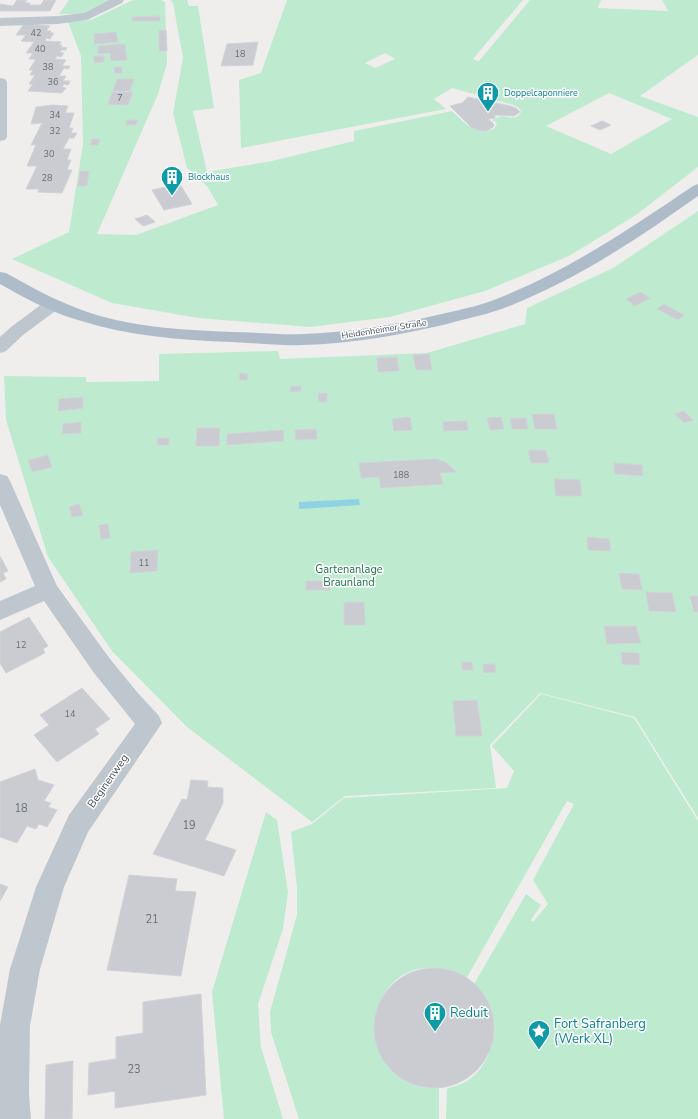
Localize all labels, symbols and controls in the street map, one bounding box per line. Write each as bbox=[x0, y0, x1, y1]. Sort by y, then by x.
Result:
house number: 42 bbox=[31, 27, 41, 39]
house number: 40 bbox=[35, 43, 45, 55]
house number: 18 bbox=[235, 48, 245, 60]
house number: 38 bbox=[43, 61, 53, 73]
house number: 36 bbox=[48, 76, 58, 88]
building icon: Doppelcaponniere bbox=[475, 80, 501, 113]
place label: Doppelcaponniere bbox=[504, 87, 578, 99]
house number: 7 bbox=[117, 92, 123, 104]
house number: 34 bbox=[50, 109, 61, 121]
house number: 32 bbox=[50, 125, 60, 137]
house number: 30 bbox=[44, 148, 54, 160]
building icon: Blockhaus bbox=[159, 164, 185, 197]
place label: Blockhaus bbox=[188, 171, 230, 183]
house number: 28 bbox=[42, 172, 52, 184]
street label: Heidenheimer Straße bbox=[341, 316, 428, 342]
house number: 188 bbox=[393, 469, 409, 481]
house number: 11 bbox=[139, 557, 149, 569]
park label: Gartenanlage Braunland bbox=[315, 562, 383, 590]
house number: 12 bbox=[16, 639, 26, 651]
house number: 14 bbox=[65, 708, 76, 720]
street label: Beginenweg bbox=[84, 751, 132, 811]
house number: 18 bbox=[14, 801, 28, 816]
house number: 19 bbox=[182, 818, 196, 833]
house number: 21 bbox=[145, 912, 159, 927]
building icon: Reduit bbox=[422, 1000, 448, 1033]
place label: Reduit bbox=[450, 1004, 488, 1022]
place label: Fort Safranberg (Werk XL) bbox=[554, 1015, 646, 1048]
place icon: Fort Safranberg (Werk XL) bbox=[526, 1018, 552, 1051]
house number: 23 bbox=[127, 1062, 141, 1077]

